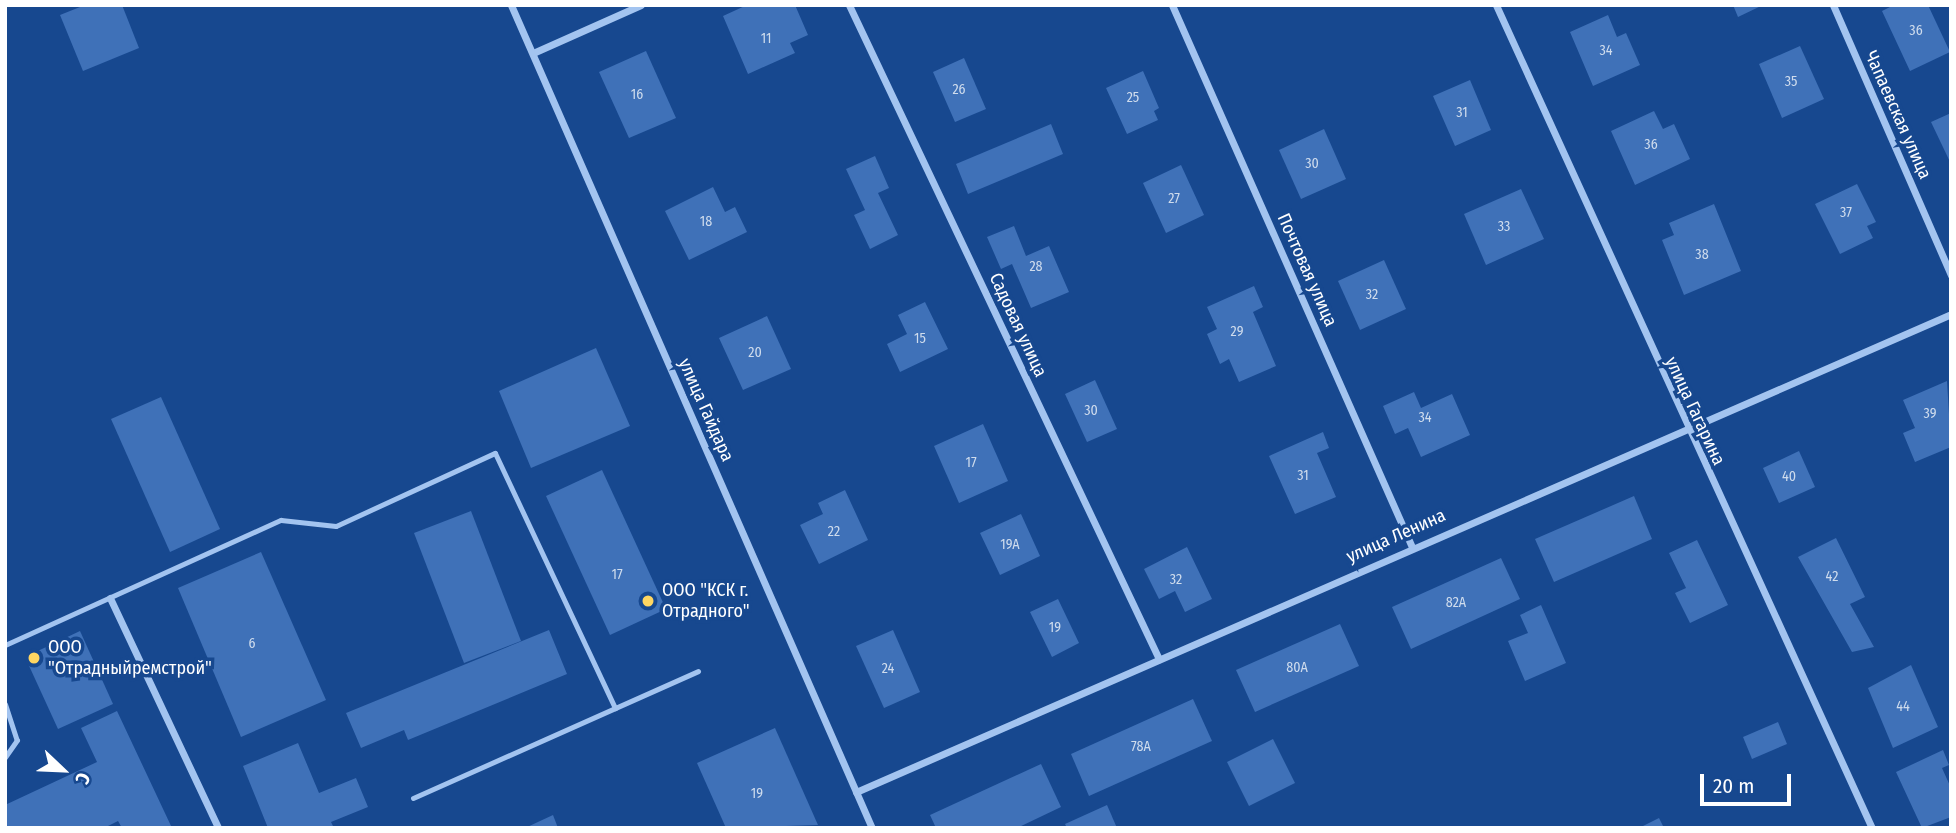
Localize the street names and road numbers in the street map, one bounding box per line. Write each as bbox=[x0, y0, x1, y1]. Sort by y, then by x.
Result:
street label: Чапаевская улица bbox=[1860, 48, 1936, 182]
street label: Почтовая улица bbox=[1272, 210, 1342, 330]
street label: Садовая улица bbox=[984, 270, 1052, 380]
street label: улица Гагарина bbox=[1660, 353, 1730, 469]
street label: улица Гайдара bbox=[674, 355, 738, 465]
street label: улица Ленина bbox=[1343, 504, 1449, 568]

